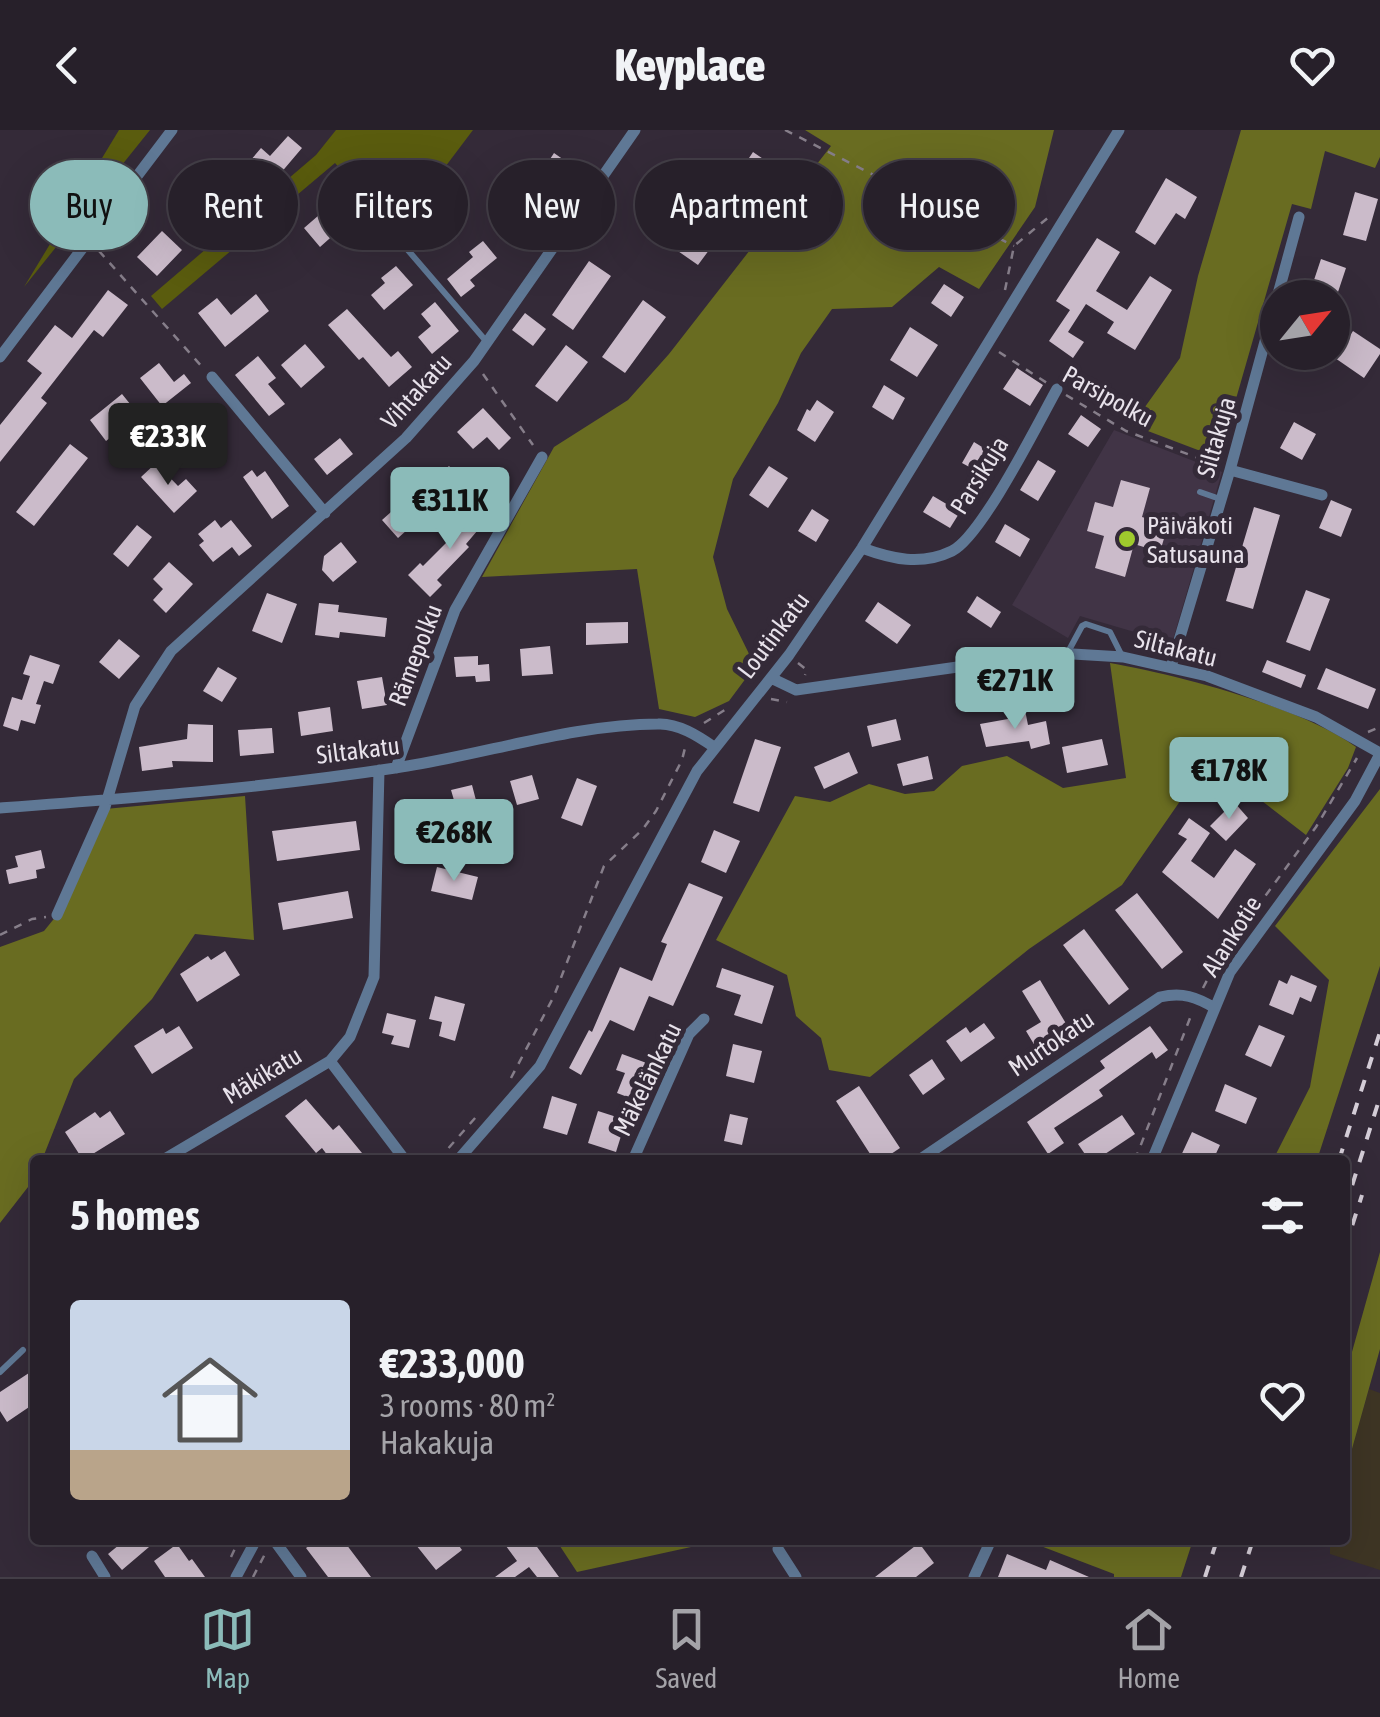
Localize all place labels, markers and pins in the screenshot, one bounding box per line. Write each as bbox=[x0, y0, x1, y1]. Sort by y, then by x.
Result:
pin: €233K bbox=[98, 403, 238, 488]
pin: €311K bbox=[380, 467, 520, 552]
place label: Päiväkoti Satusauna bbox=[1147, 511, 1245, 568]
marker: Päiväkoti Satusauna bbox=[1116, 528, 1138, 550]
pin: €271K bbox=[945, 647, 1085, 732]
pin: €178K bbox=[1159, 737, 1299, 822]
pin: €268K bbox=[384, 799, 524, 884]

